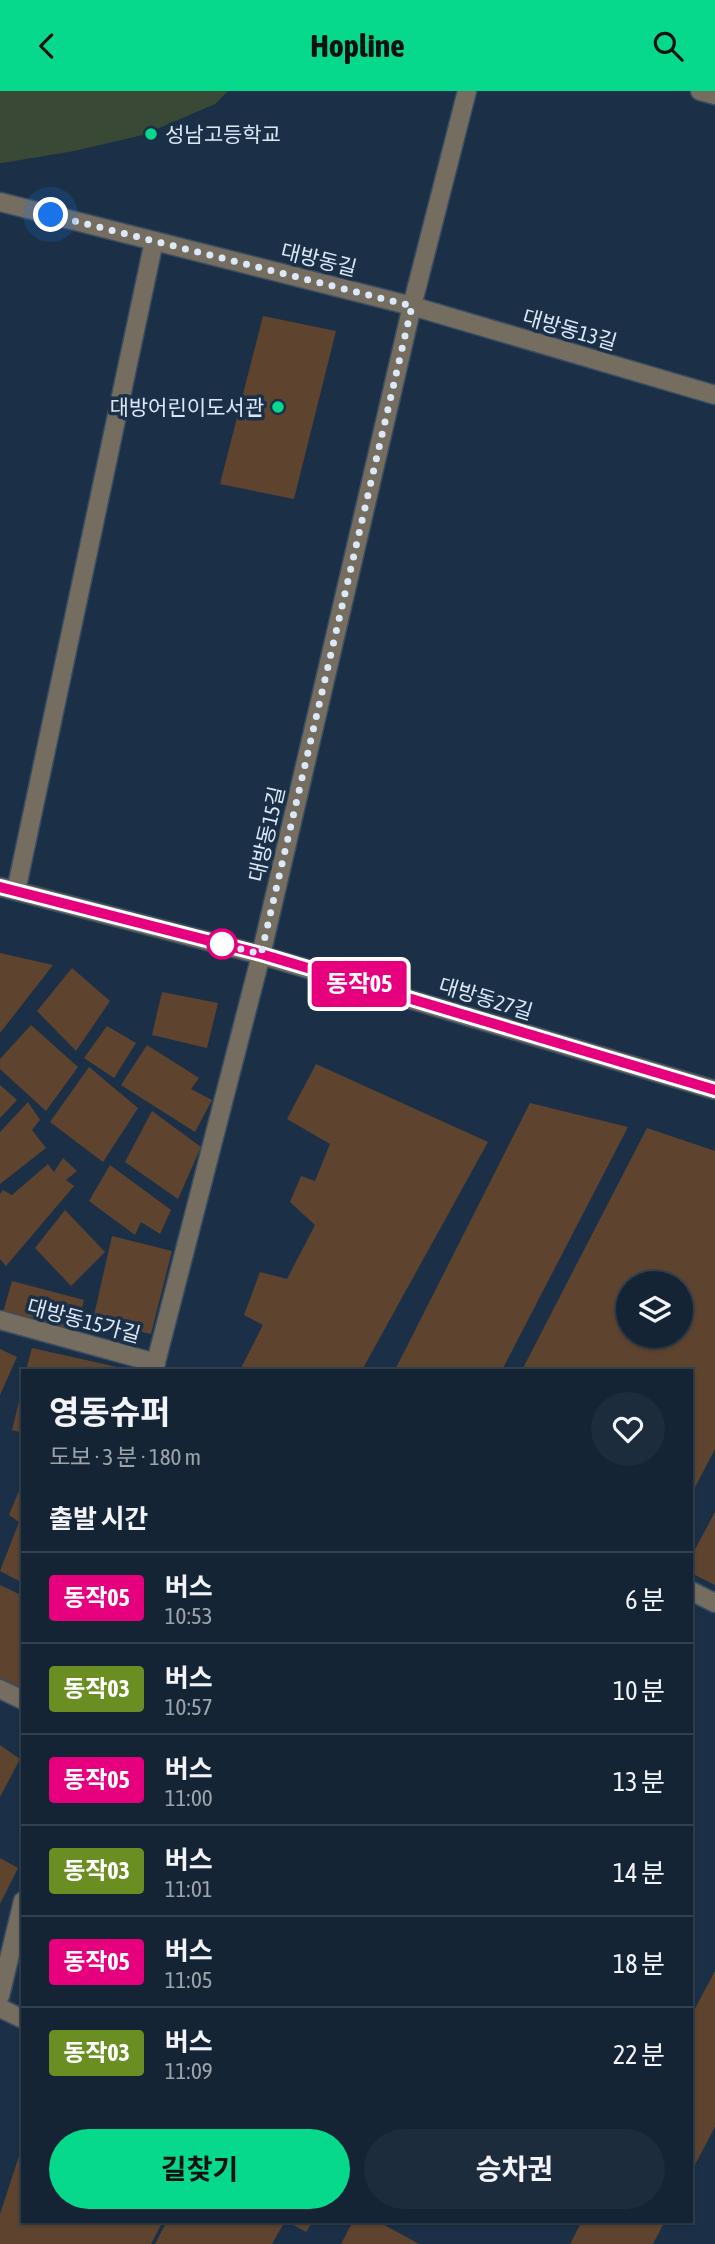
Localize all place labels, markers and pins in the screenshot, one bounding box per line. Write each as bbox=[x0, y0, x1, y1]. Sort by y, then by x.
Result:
place label: 성남고등학교 bbox=[165, 122, 281, 146]
marker: 성남고등학교 bbox=[143, 126, 159, 142]
place label: 대방어린이도서관 bbox=[109, 395, 264, 419]
marker: 대방어린이도서관 bbox=[270, 399, 286, 415]
unlabelled marker bbox=[207, 929, 237, 959]

